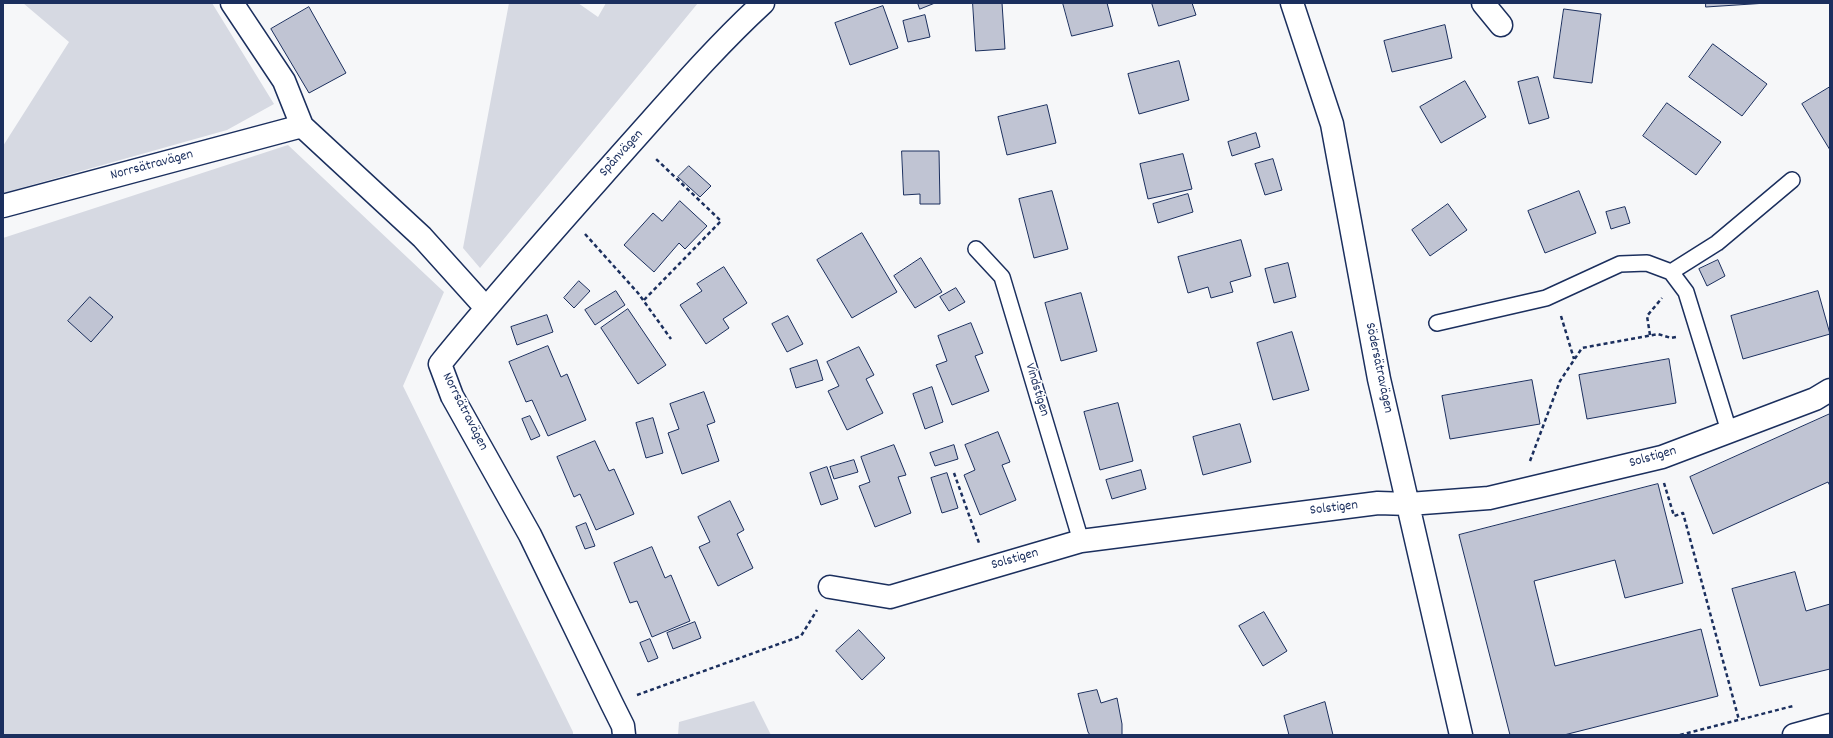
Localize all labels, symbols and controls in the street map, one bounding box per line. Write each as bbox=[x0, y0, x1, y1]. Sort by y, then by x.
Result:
street label: Spånvägen bbox=[596, 127, 648, 181]
street label: Norrsätravägen bbox=[109, 147, 195, 185]
street label: Södersätravägen bbox=[1360, 321, 1396, 415]
street label: Vindstigen bbox=[1020, 361, 1052, 419]
street label: Norrsätravägen bbox=[437, 370, 491, 454]
street label: Solstigen bbox=[1628, 443, 1678, 473]
street label: Solstigen bbox=[1309, 498, 1359, 520]
street label: Solstigen bbox=[990, 545, 1040, 575]

